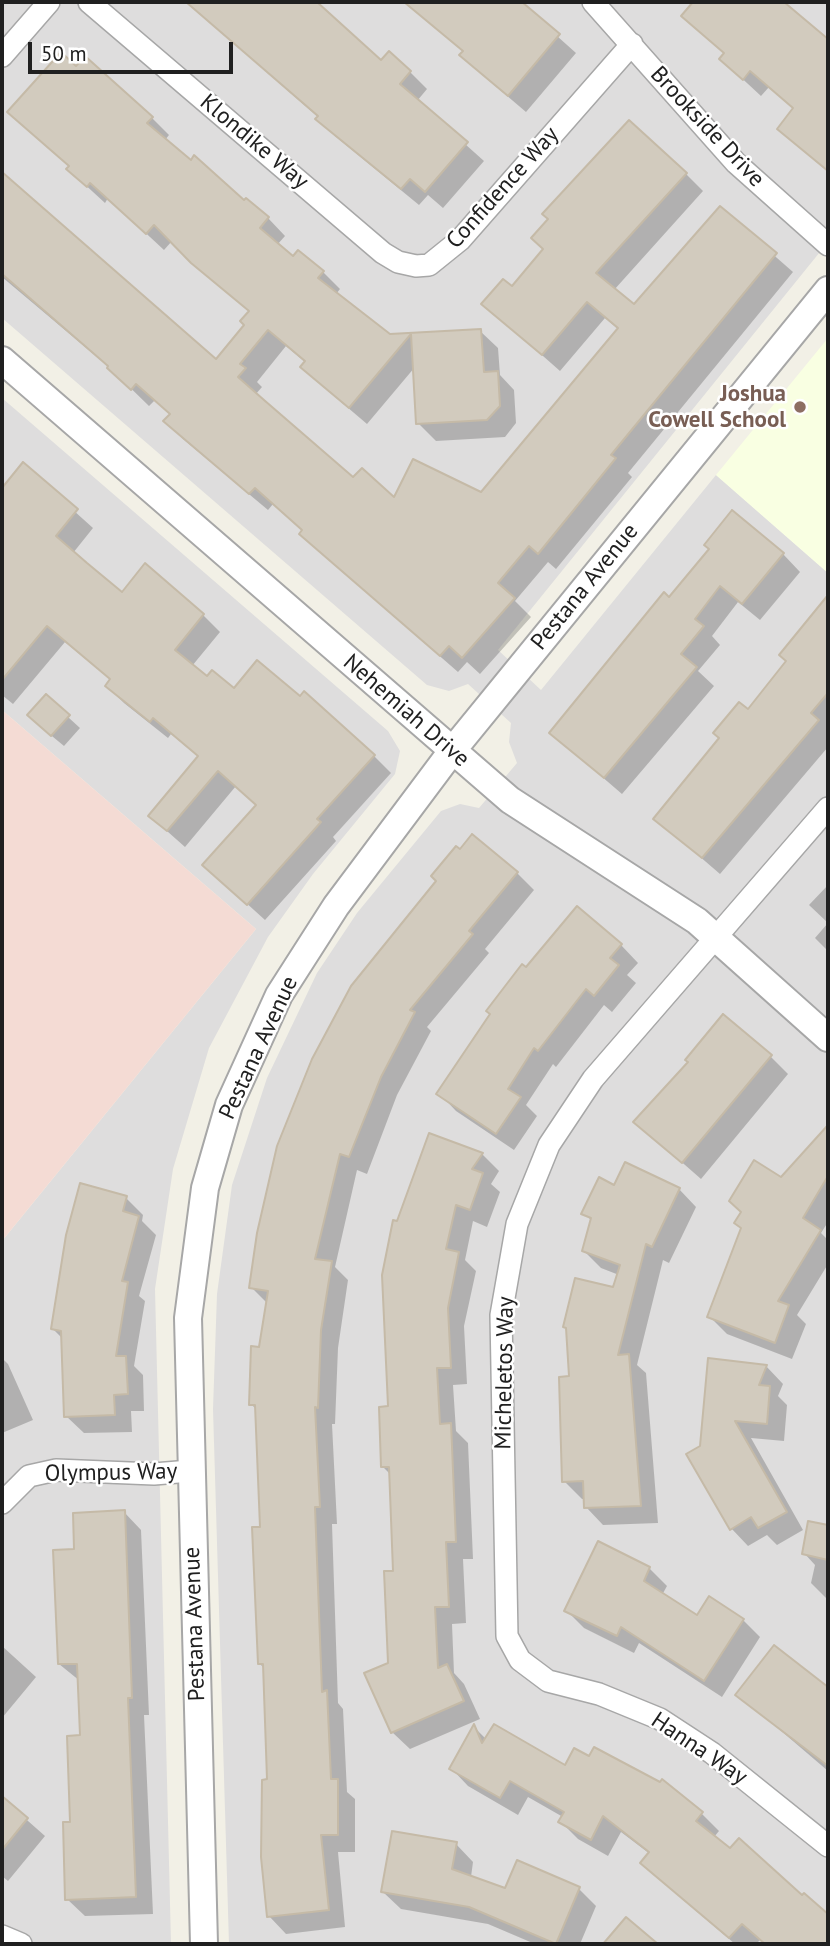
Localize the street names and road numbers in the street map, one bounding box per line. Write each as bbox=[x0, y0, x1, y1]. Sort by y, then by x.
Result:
street label: Brookside Drive bbox=[644, 61, 770, 193]
street label: Klondike Way bbox=[194, 89, 314, 195]
street label: Confidence Way bbox=[441, 121, 565, 255]
street label: Pestana Avenue bbox=[526, 518, 644, 656]
street label: Nehemiah Drive bbox=[337, 649, 475, 773]
street label: Pestana Avenue bbox=[214, 972, 304, 1124]
street label: Micheletos Way bbox=[490, 1296, 520, 1450]
street label: Olympus Way bbox=[44, 1458, 178, 1488]
street label: Pestana Avenue bbox=[179, 1546, 211, 1702]
street label: Hanna Way bbox=[646, 1707, 752, 1791]

